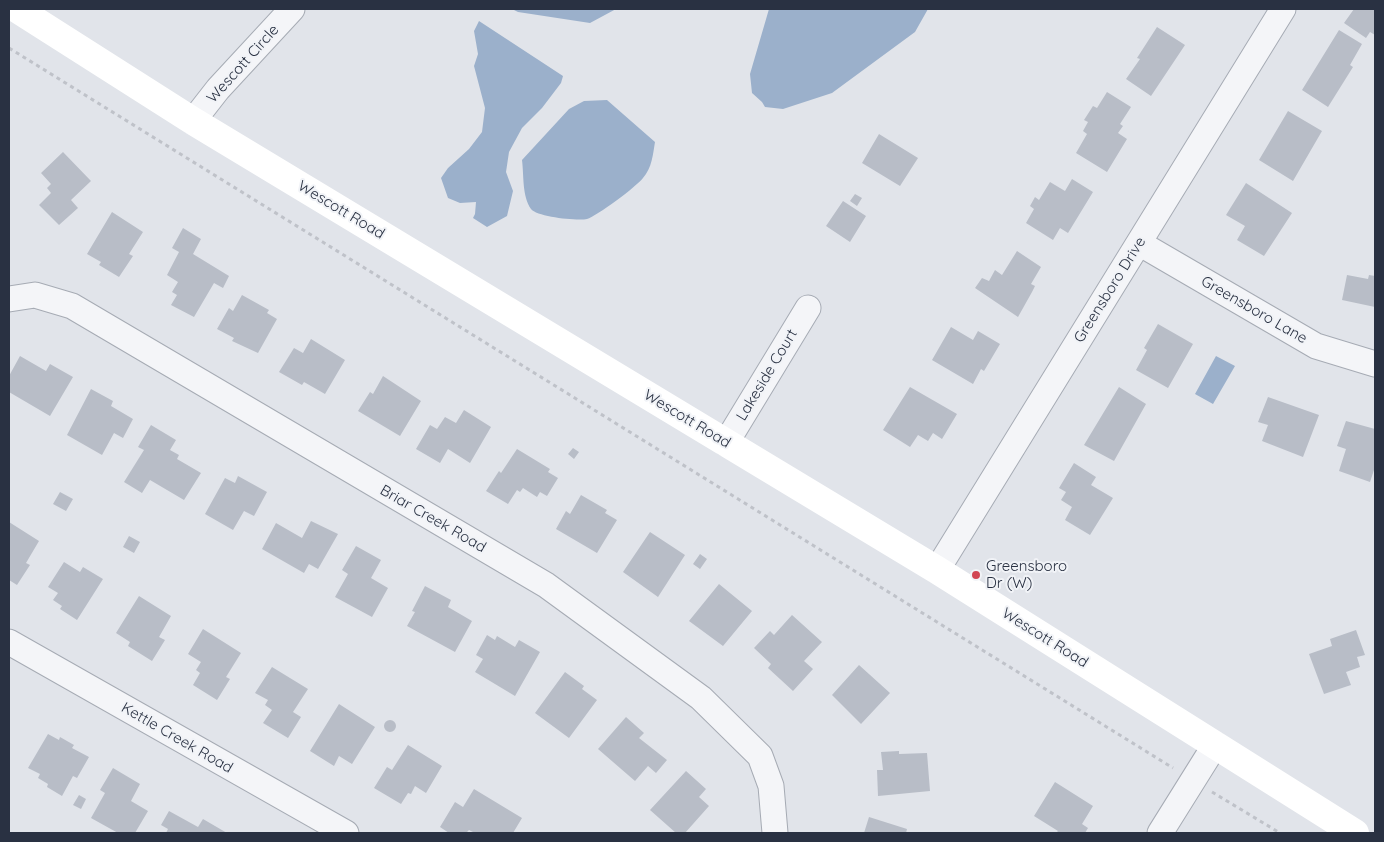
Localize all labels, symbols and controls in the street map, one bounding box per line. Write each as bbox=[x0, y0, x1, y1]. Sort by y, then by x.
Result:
street label: Wescott Circle bbox=[203, 21, 283, 107]
street label: Wescott Road bbox=[294, 177, 388, 243]
street label: Greensboro Drive bbox=[1070, 234, 1150, 346]
street label: Greensboro Lane bbox=[1198, 272, 1310, 348]
street label: Lakeside Court bbox=[733, 326, 801, 424]
street label: Wescott Road bbox=[640, 386, 734, 452]
street label: Briar Creek Road bbox=[377, 481, 489, 557]
place label: Greensboro Dr (W) bbox=[986, 557, 1067, 592]
marker: Greensboro Dr (W) bbox=[970, 569, 982, 581]
street label: Wescott Road bbox=[999, 604, 1091, 672]
street label: Kettle Creek Road bbox=[118, 699, 236, 777]

